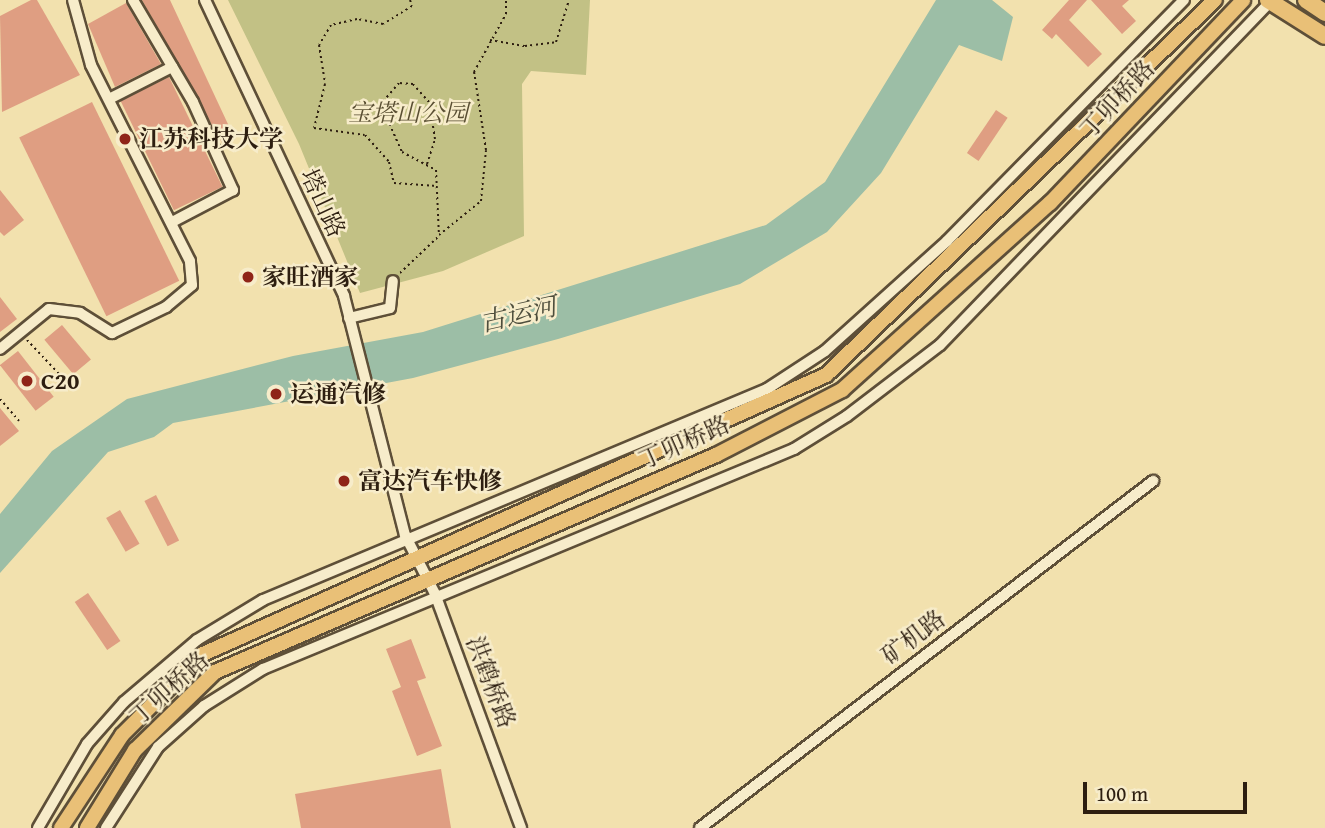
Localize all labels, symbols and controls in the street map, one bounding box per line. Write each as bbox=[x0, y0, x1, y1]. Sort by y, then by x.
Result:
street label: 丁卯桥路 bbox=[1074, 54, 1160, 144]
park label: 宝塔山公园 bbox=[348, 99, 468, 127]
place label: 江苏科技大学 bbox=[139, 125, 283, 153]
marker: 江苏科技大学 bbox=[117, 131, 133, 147]
street label: 塔山路 bbox=[295, 164, 351, 242]
place label: 家旺酒家 bbox=[262, 263, 358, 291]
marker: 家旺酒家 bbox=[240, 269, 256, 285]
water label: 古运河 bbox=[476, 290, 560, 338]
place label: C20 bbox=[41, 367, 79, 395]
marker: C20 bbox=[19, 373, 35, 389]
place label: 运通汽修 bbox=[290, 380, 386, 408]
marker: 运通汽修 bbox=[268, 386, 284, 402]
street label: 丁卯桥路 bbox=[634, 409, 734, 475]
place label: 富达汽车快修 bbox=[358, 467, 502, 495]
marker: 富达汽车快修 bbox=[336, 473, 352, 489]
street label: 矿机路 bbox=[876, 604, 950, 670]
street label: 洪鹤桥路 bbox=[460, 632, 522, 732]
street label: 丁卯桥路 bbox=[124, 645, 214, 731]
scale bar bbox=[1087, 768, 1252, 812]
text: 100 m bbox=[1096, 778, 1148, 809]

